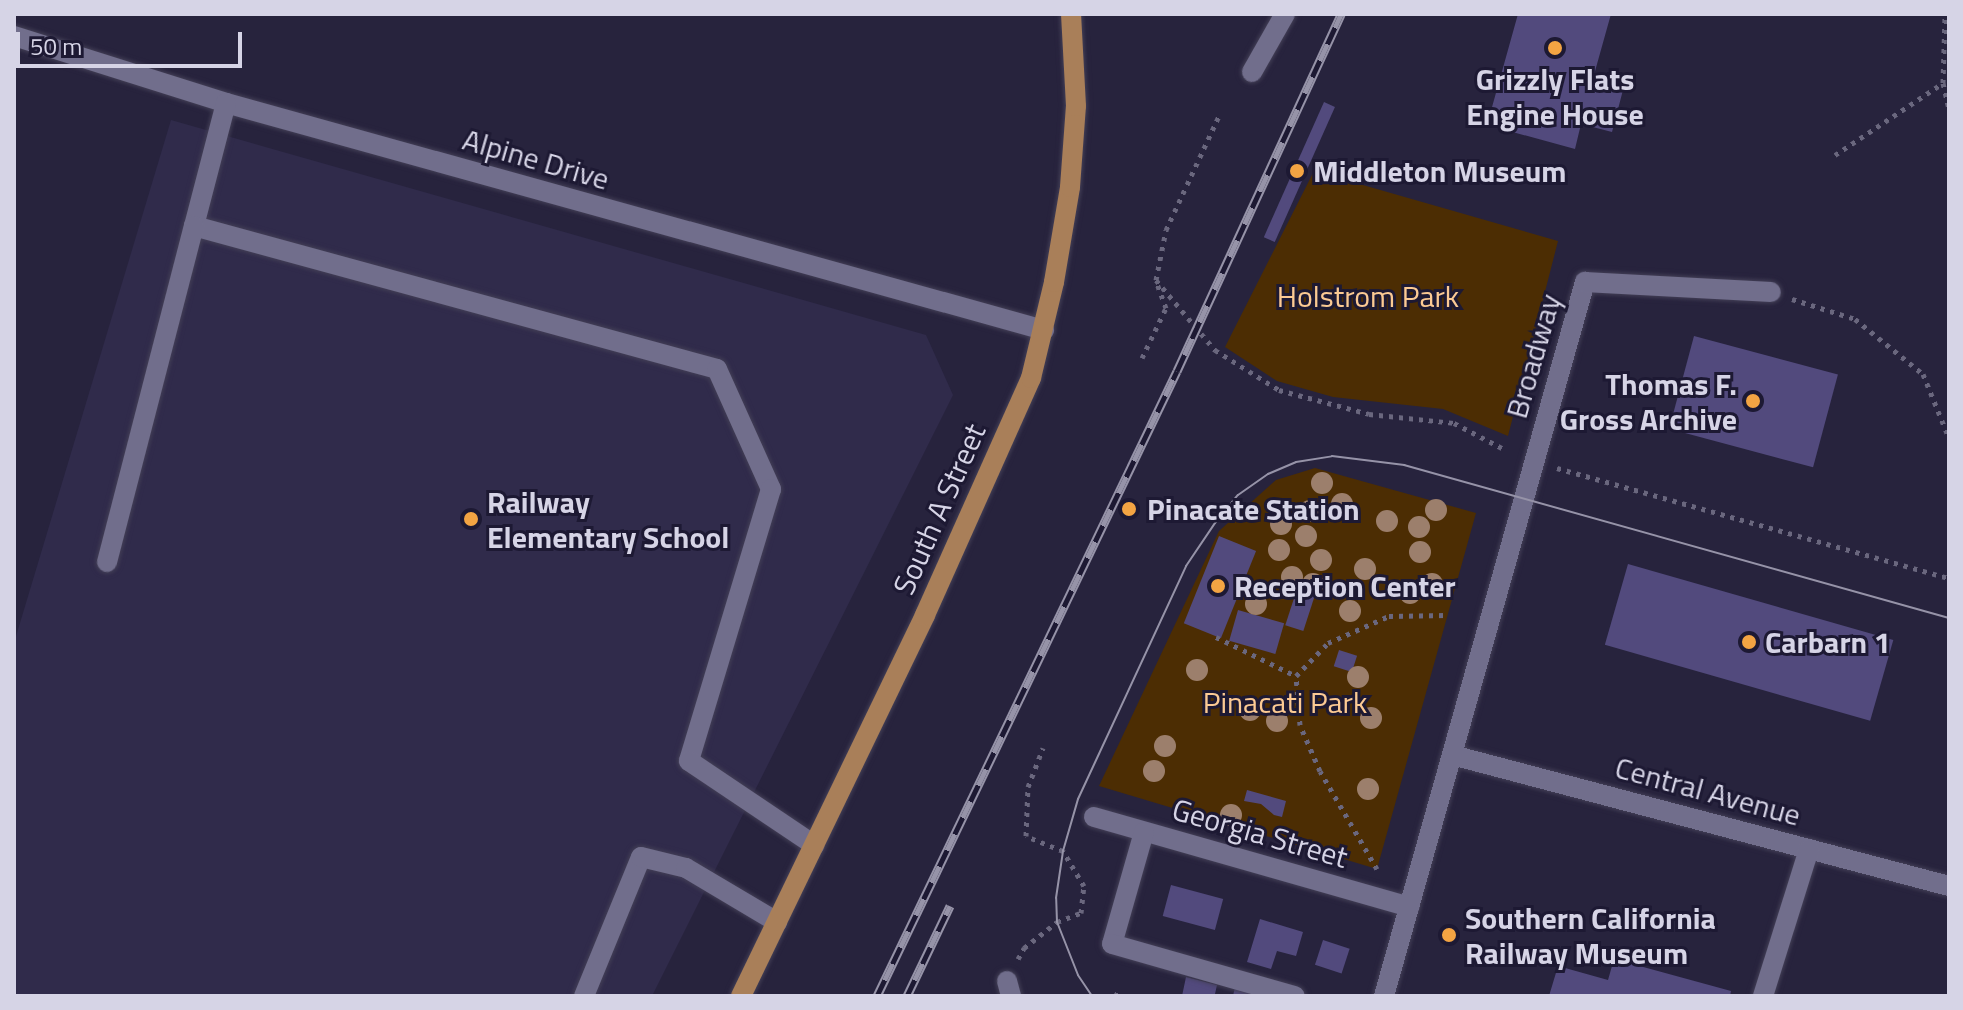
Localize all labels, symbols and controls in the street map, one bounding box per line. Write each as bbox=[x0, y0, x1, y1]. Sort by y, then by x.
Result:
scale bar bbox=[20, 16, 246, 66]
text: 50 m bbox=[30, 28, 82, 64]
marker: Grizzly Flats Engine House bbox=[1546, 39, 1564, 57]
place label: Grizzly Flats Engine House bbox=[1466, 61, 1644, 132]
street label: Alpine Drive bbox=[459, 121, 613, 197]
place label: Middleton Museum bbox=[1313, 153, 1566, 189]
marker: Middleton Museum bbox=[1288, 162, 1306, 180]
park label: Holstrom Park bbox=[1277, 278, 1459, 314]
street label: Broadway bbox=[1498, 290, 1568, 422]
place label: Thomas F. Gross Archive bbox=[1560, 366, 1737, 436]
marker: Thomas F. Gross Archive bbox=[1744, 392, 1762, 410]
street label: South A Street bbox=[885, 418, 993, 600]
place label: Railway Elementary School bbox=[487, 484, 729, 554]
place label: Pinacate Station bbox=[1147, 491, 1359, 527]
marker: Pinacate Station bbox=[1118, 498, 1140, 520]
marker: Railway Elementary School bbox=[462, 510, 480, 528]
place label: Reception Center bbox=[1234, 568, 1456, 604]
marker: Reception Center bbox=[1209, 577, 1227, 595]
place label: Carbarn 1 bbox=[1765, 624, 1891, 660]
marker: Carbarn 1 bbox=[1740, 633, 1758, 651]
park label: Pinacati Park bbox=[1203, 684, 1367, 720]
street label: Central Avenue bbox=[1611, 749, 1805, 833]
street label: Georgia Street bbox=[1168, 791, 1352, 875]
place label: Southern California Railway Museum bbox=[1465, 900, 1716, 970]
marker: Southern California Railway Museum bbox=[1440, 926, 1458, 944]

